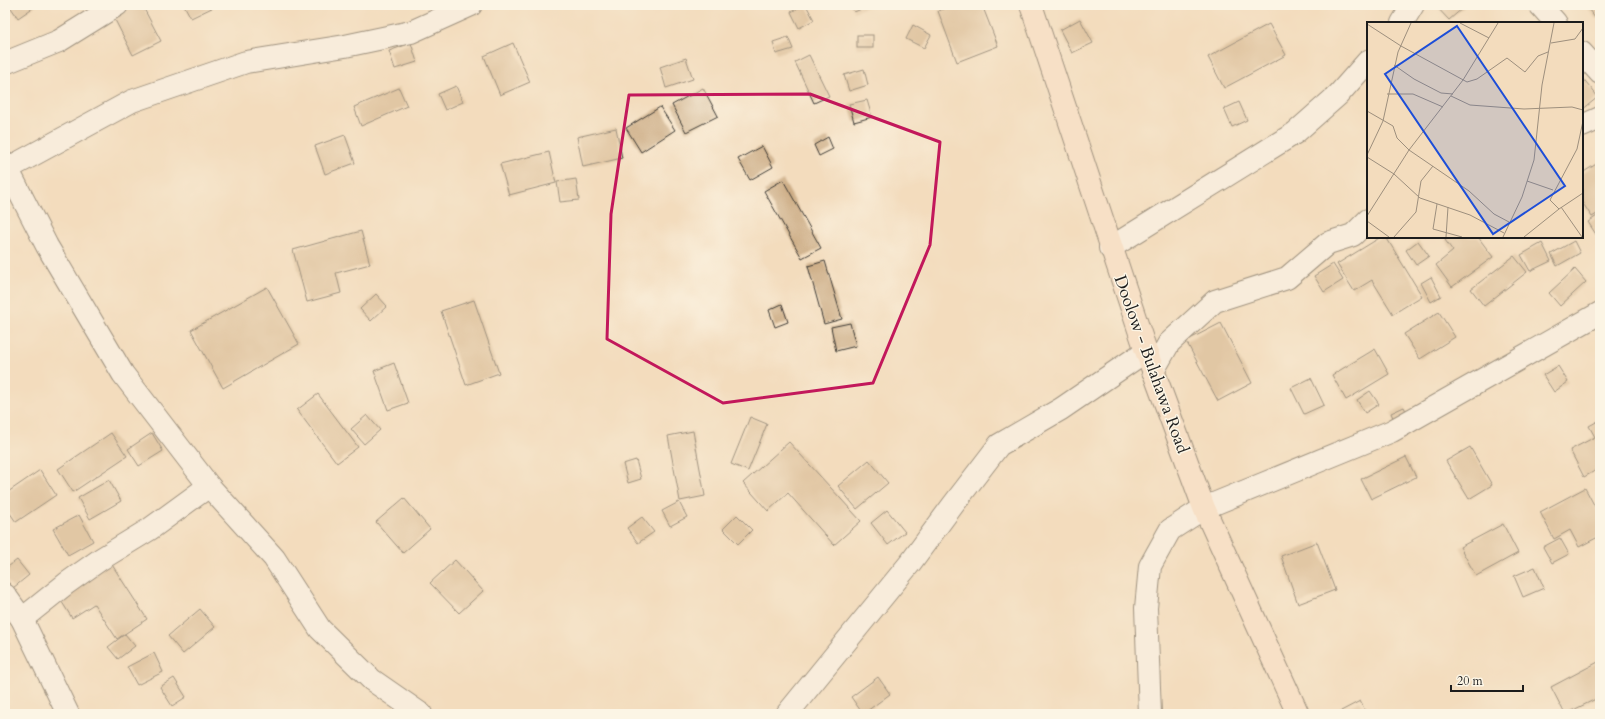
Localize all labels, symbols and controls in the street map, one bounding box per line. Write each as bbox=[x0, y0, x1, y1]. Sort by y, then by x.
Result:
inset map bbox=[1367, 22, 1583, 238]
street label: Doolow - Bulahawa Road bbox=[1109, 272, 1195, 457]
scale bar bbox=[1451, 667, 1523, 693]
text: 20 m bbox=[1457, 673, 1484, 689]

